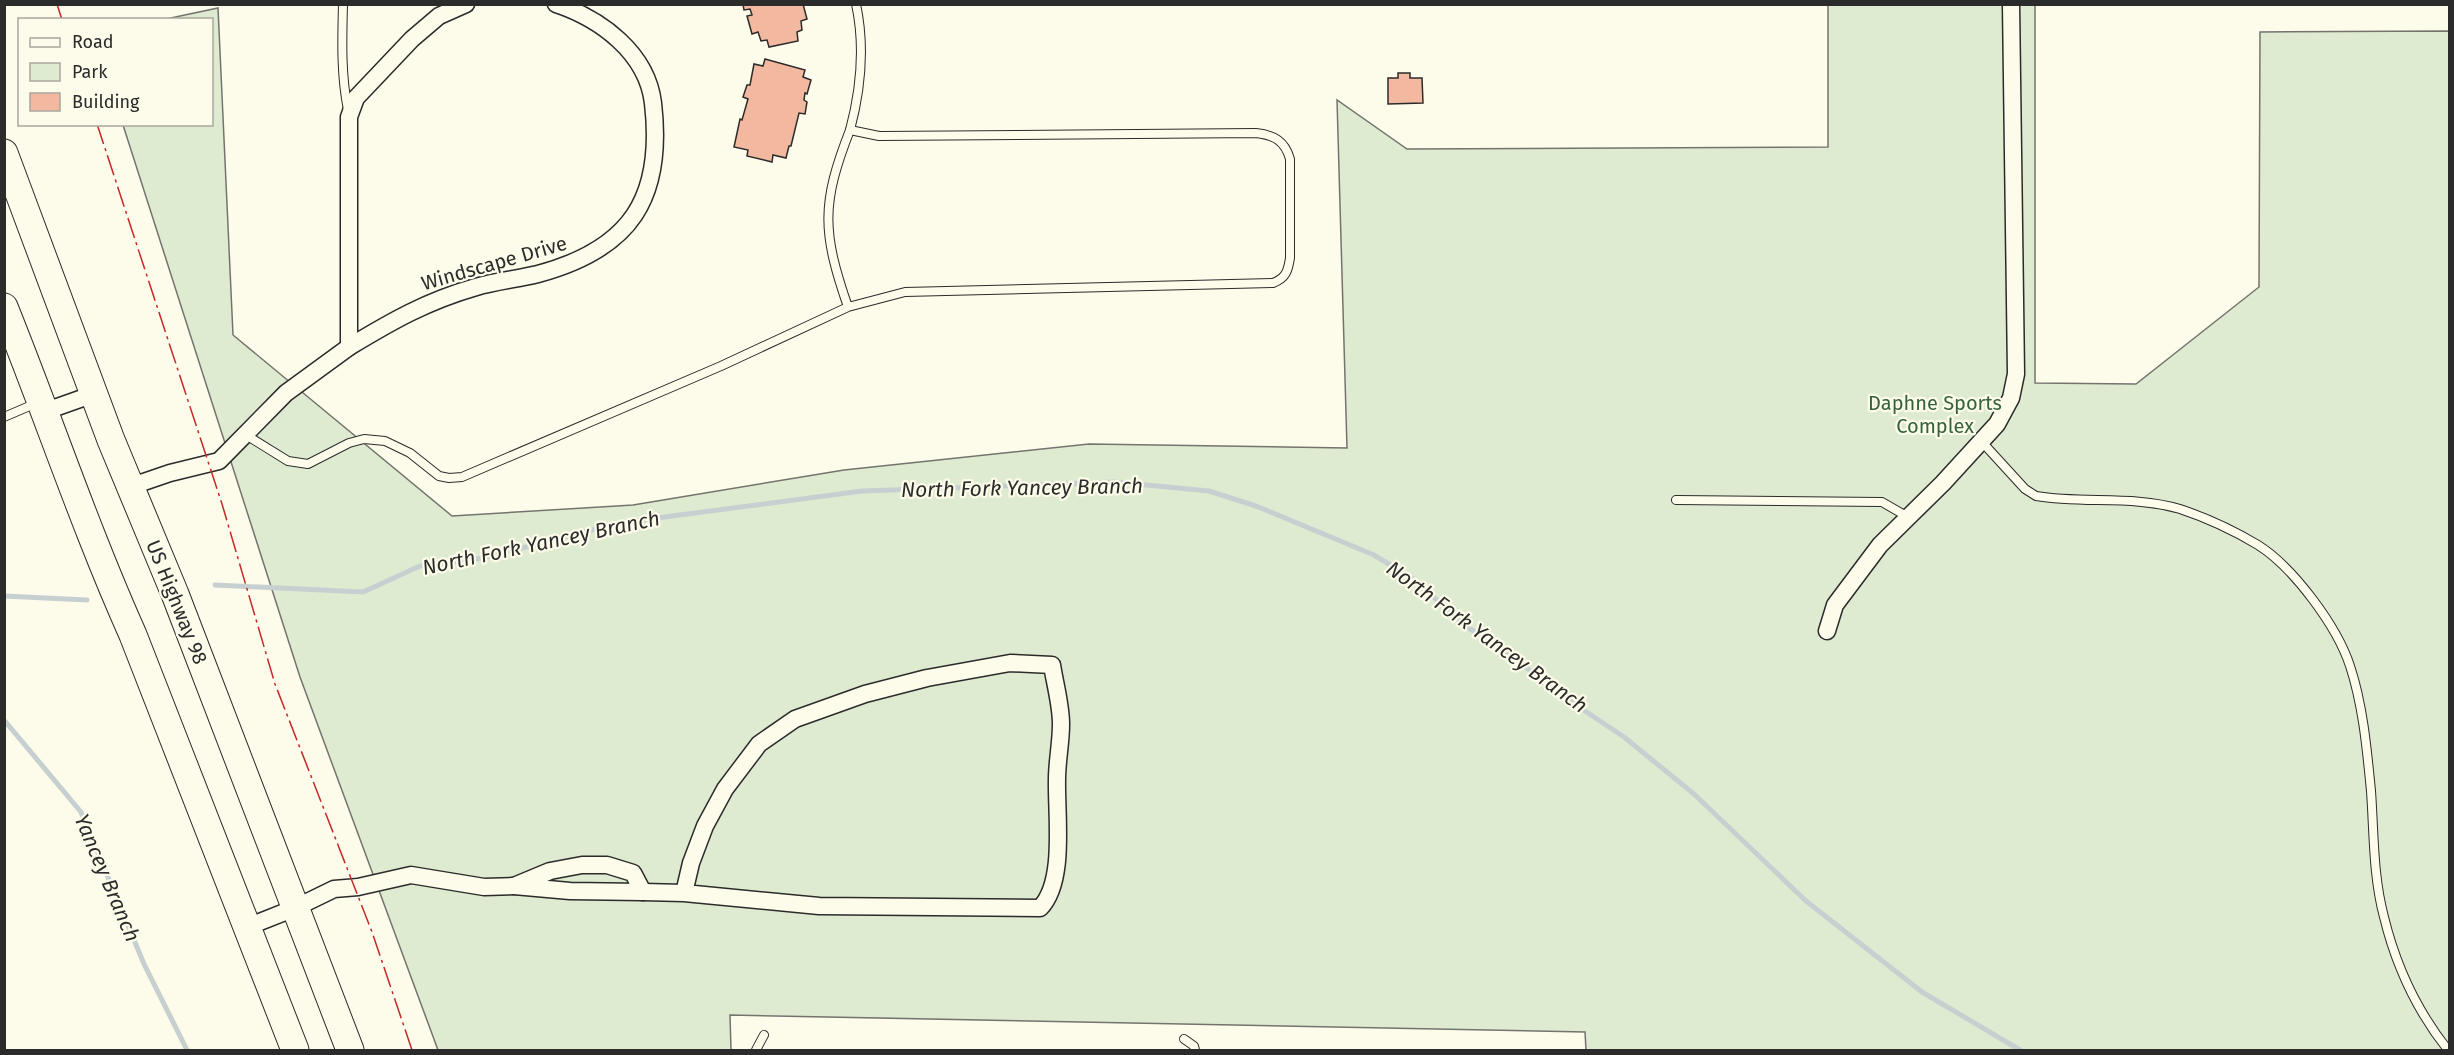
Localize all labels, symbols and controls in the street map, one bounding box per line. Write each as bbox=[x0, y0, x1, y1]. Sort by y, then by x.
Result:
legend bbox=[18, 18, 213, 126]
text: Road bbox=[72, 31, 114, 53]
text: Park bbox=[72, 61, 108, 83]
text: Building bbox=[72, 91, 140, 113]
street label: Windscape Drive bbox=[418, 231, 570, 295]
park label: Daphne Sports Complex bbox=[1868, 391, 2002, 438]
water label: North Fork Yancey Branch bbox=[901, 473, 1143, 503]
water label: North Fork Yancey Branch bbox=[420, 505, 662, 581]
street label: US Highway 98 bbox=[141, 536, 213, 668]
water label: North Fork Yancey Branch bbox=[1381, 555, 1593, 719]
water label: Yancey Branch bbox=[68, 810, 146, 946]

